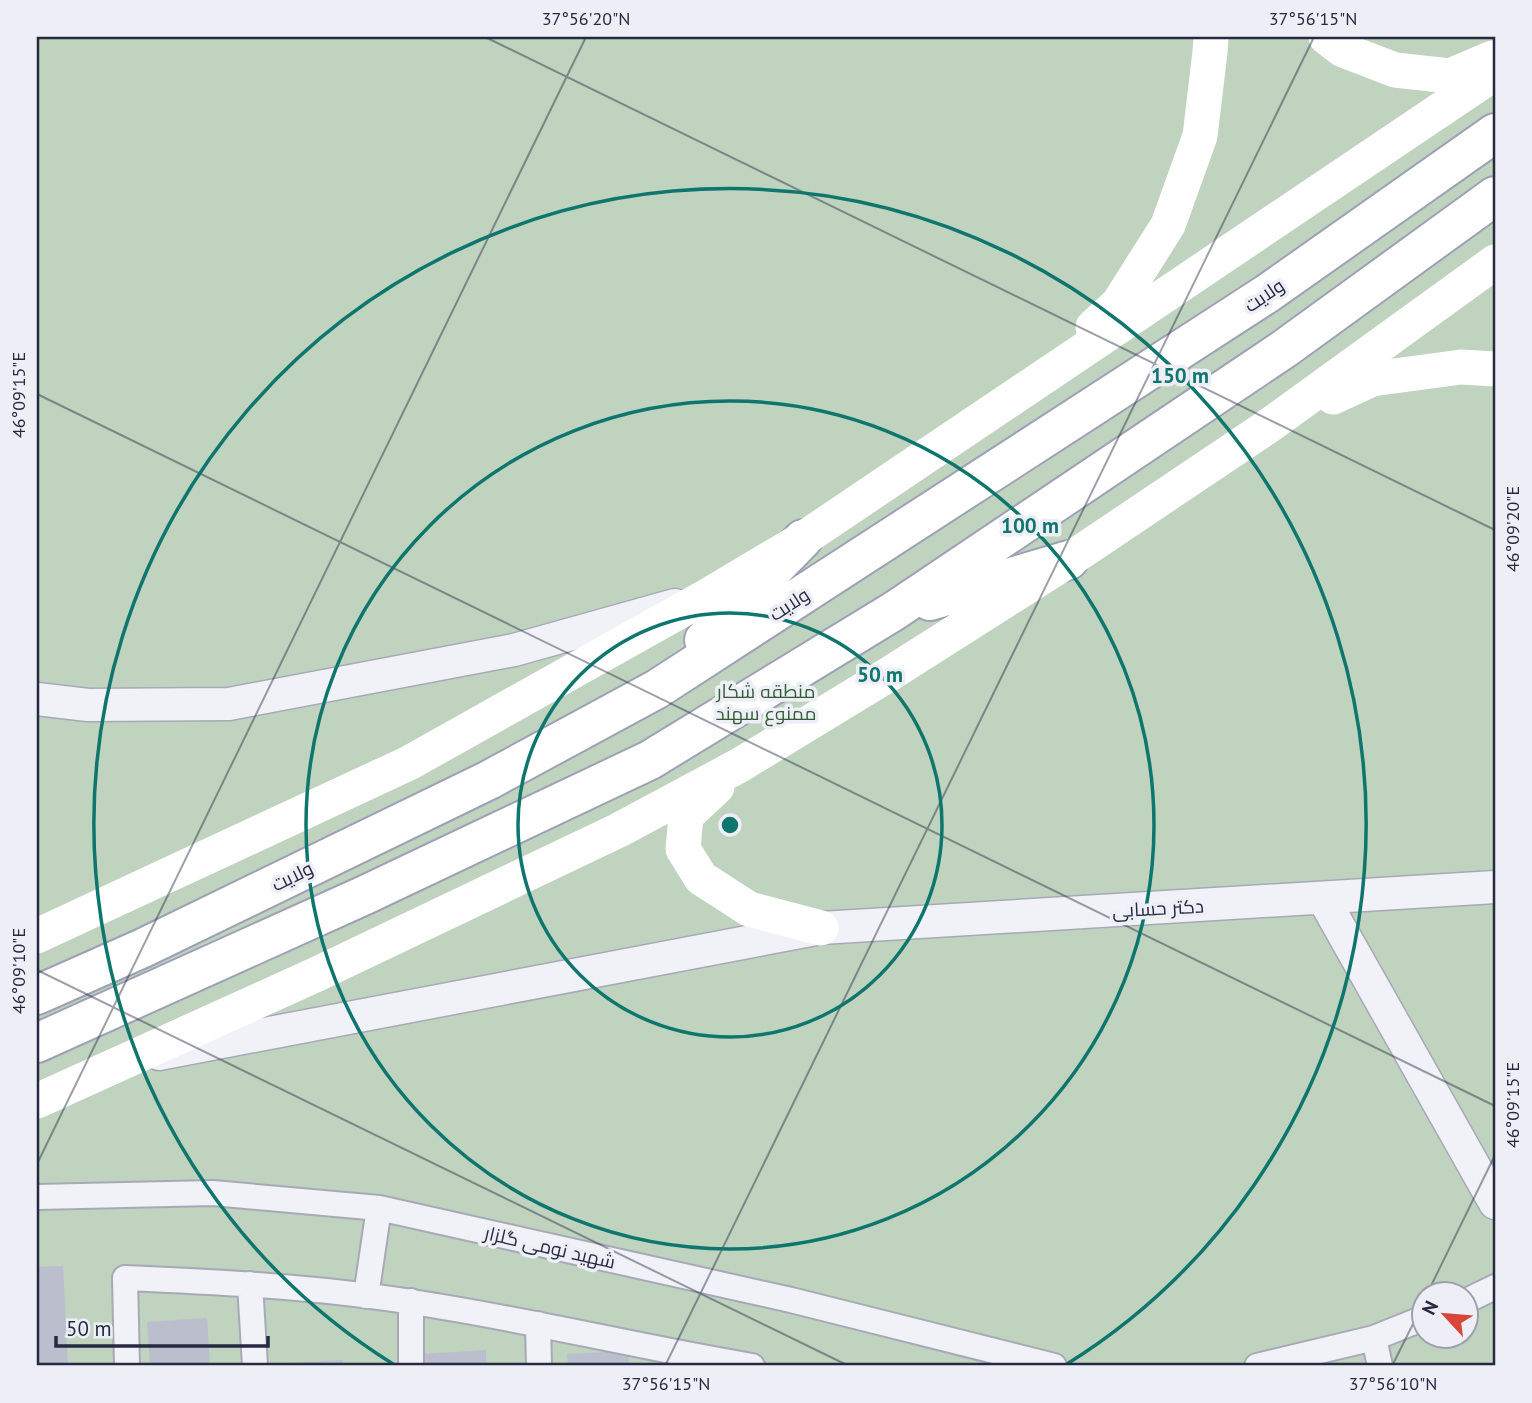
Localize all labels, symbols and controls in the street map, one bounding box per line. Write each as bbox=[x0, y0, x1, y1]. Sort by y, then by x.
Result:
text: 37°56'20"N bbox=[542, 7, 630, 30]
text: 37°56'15"N bbox=[1269, 7, 1357, 30]
street label: ولایت bbox=[1239, 273, 1289, 317]
text: 46°09'15"E bbox=[7, 352, 30, 438]
text: 150 m bbox=[1151, 362, 1209, 389]
text: 46°09'20"E bbox=[1501, 486, 1524, 572]
text: 100 m bbox=[1001, 512, 1059, 539]
street label: ولایت bbox=[764, 582, 814, 626]
text: 50 m bbox=[857, 661, 903, 688]
park label: منطقه شکار ممنوع سهند bbox=[715, 679, 817, 727]
centre of rings bbox=[718, 813, 742, 837]
street label: ولایت bbox=[267, 856, 317, 896]
street label: دکتر حسابی bbox=[1112, 894, 1204, 922]
text: 46°09'10"E bbox=[7, 928, 30, 1014]
text: 46°09'15"E bbox=[1501, 1062, 1524, 1148]
street label: شهید نومی گلزار bbox=[481, 1220, 618, 1274]
north arrow bbox=[1410, 1280, 1480, 1350]
text: N bbox=[1416, 1297, 1443, 1318]
scale bar bbox=[56, 1305, 268, 1349]
text: 50 m bbox=[66, 1315, 112, 1342]
text: 37°56'15"N bbox=[622, 1372, 710, 1395]
text: 37°56'10"N bbox=[1349, 1372, 1437, 1395]

